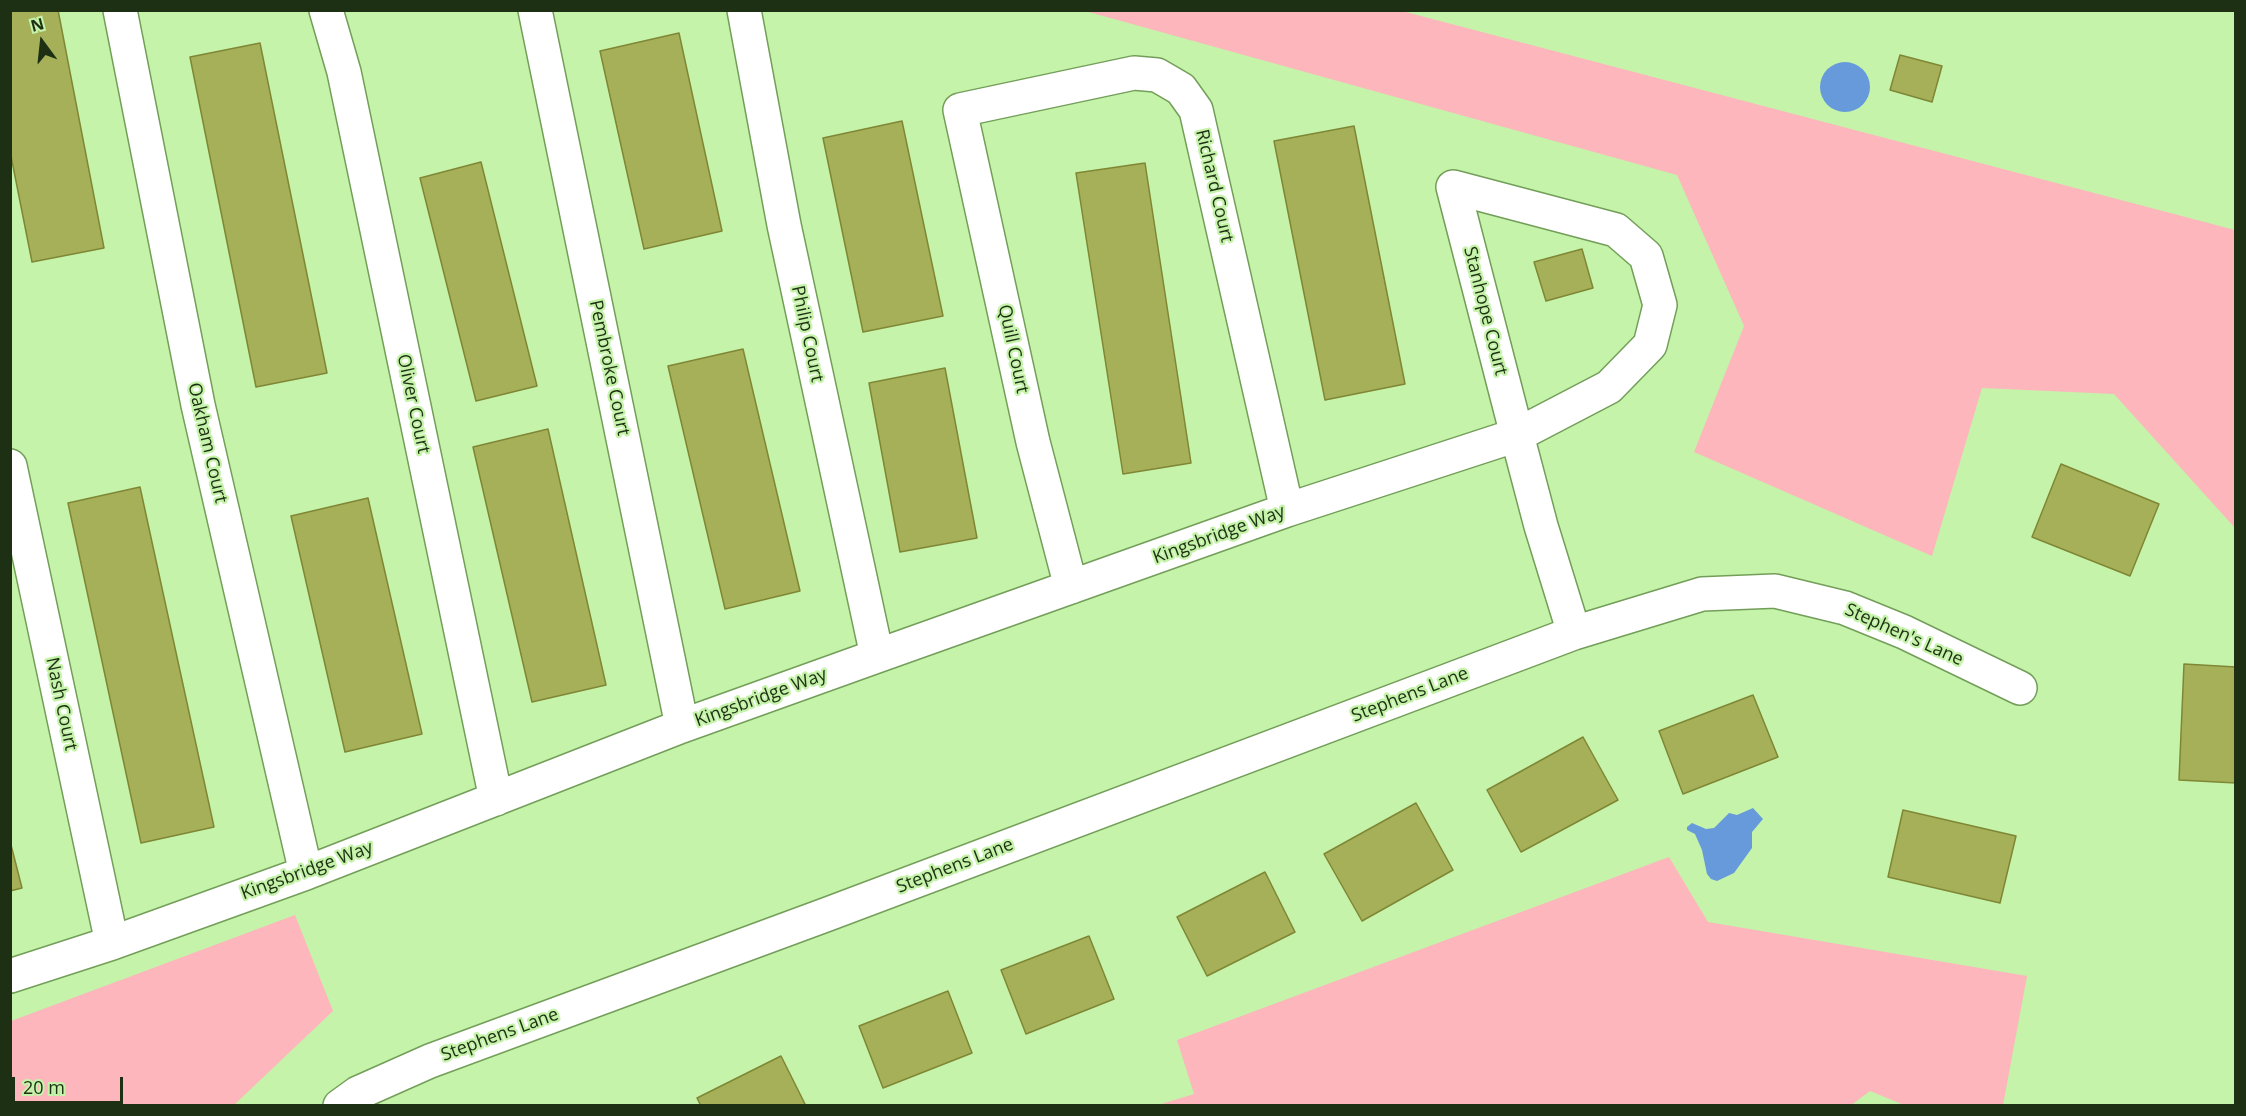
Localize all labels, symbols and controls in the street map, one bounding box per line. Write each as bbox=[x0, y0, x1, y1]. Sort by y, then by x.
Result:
north arrow bbox=[12, 12, 72, 72]
text: N bbox=[28, 12, 46, 37]
street label: Richard Court bbox=[1191, 127, 1237, 245]
street label: Stanhope Court bbox=[1459, 244, 1511, 378]
street label: Philip Court bbox=[786, 284, 828, 384]
street label: Pembroke Court bbox=[584, 298, 634, 438]
street label: Quill Court bbox=[993, 303, 1033, 395]
street label: Oliver Court bbox=[392, 352, 434, 456]
street label: Oakham Court bbox=[183, 381, 231, 505]
street label: Kingsbridge Way bbox=[1150, 501, 1288, 569]
street label: Stephen's Lane bbox=[1841, 599, 1967, 671]
street label: Nash Court bbox=[41, 655, 81, 753]
street label: Stephens Lane bbox=[1349, 663, 1471, 727]
street label: Kingsbridge Way bbox=[692, 664, 830, 732]
street label: Stephens Lane bbox=[894, 834, 1016, 898]
street label: Kingsbridge Way bbox=[238, 837, 376, 905]
street label: Stephens Lane bbox=[438, 1004, 562, 1066]
scale bar bbox=[15, 1065, 126, 1103]
text: 20 m bbox=[23, 1075, 65, 1099]

